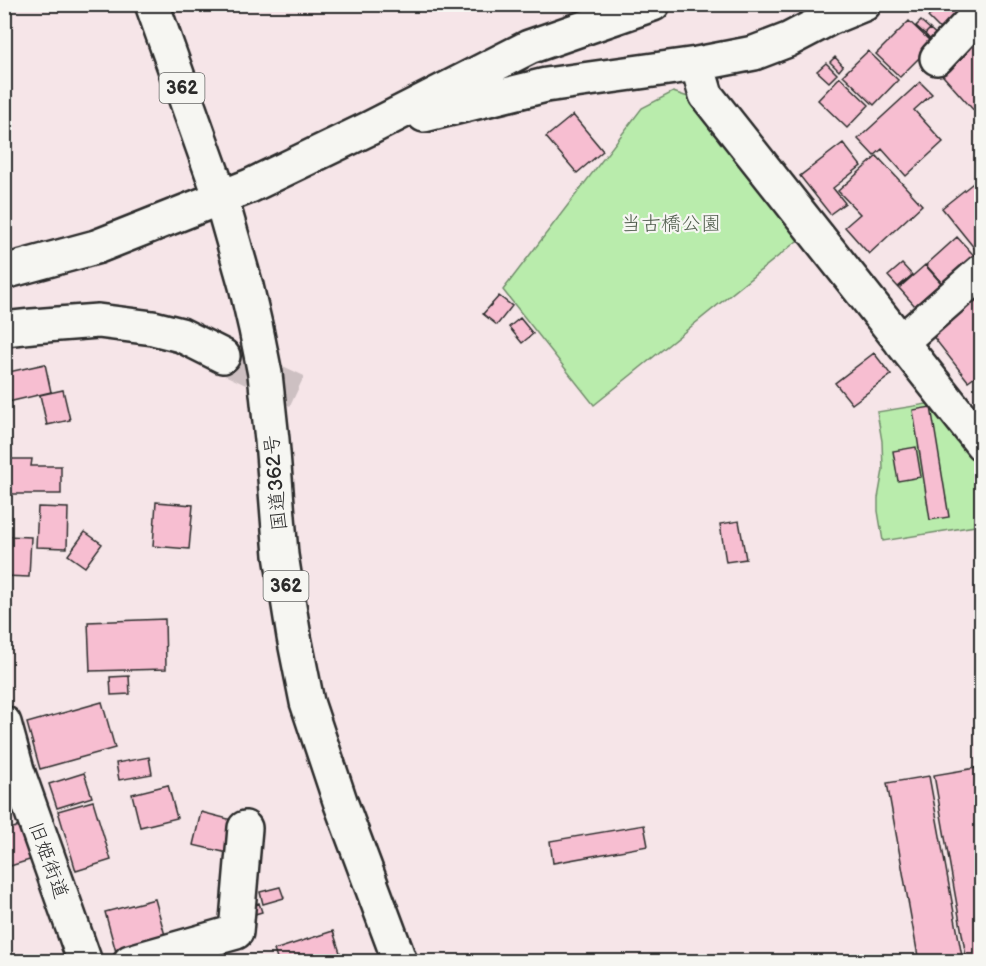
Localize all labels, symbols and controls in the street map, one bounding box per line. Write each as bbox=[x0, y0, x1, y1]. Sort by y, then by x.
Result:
road number: 362 bbox=[160, 73, 204, 103]
park label: 当古橋公園 bbox=[621, 212, 721, 236]
street label: 国道362号 bbox=[260, 434, 292, 532]
road number: 362 bbox=[264, 571, 308, 601]
street label: 旧姫街道 bbox=[23, 819, 73, 902]

